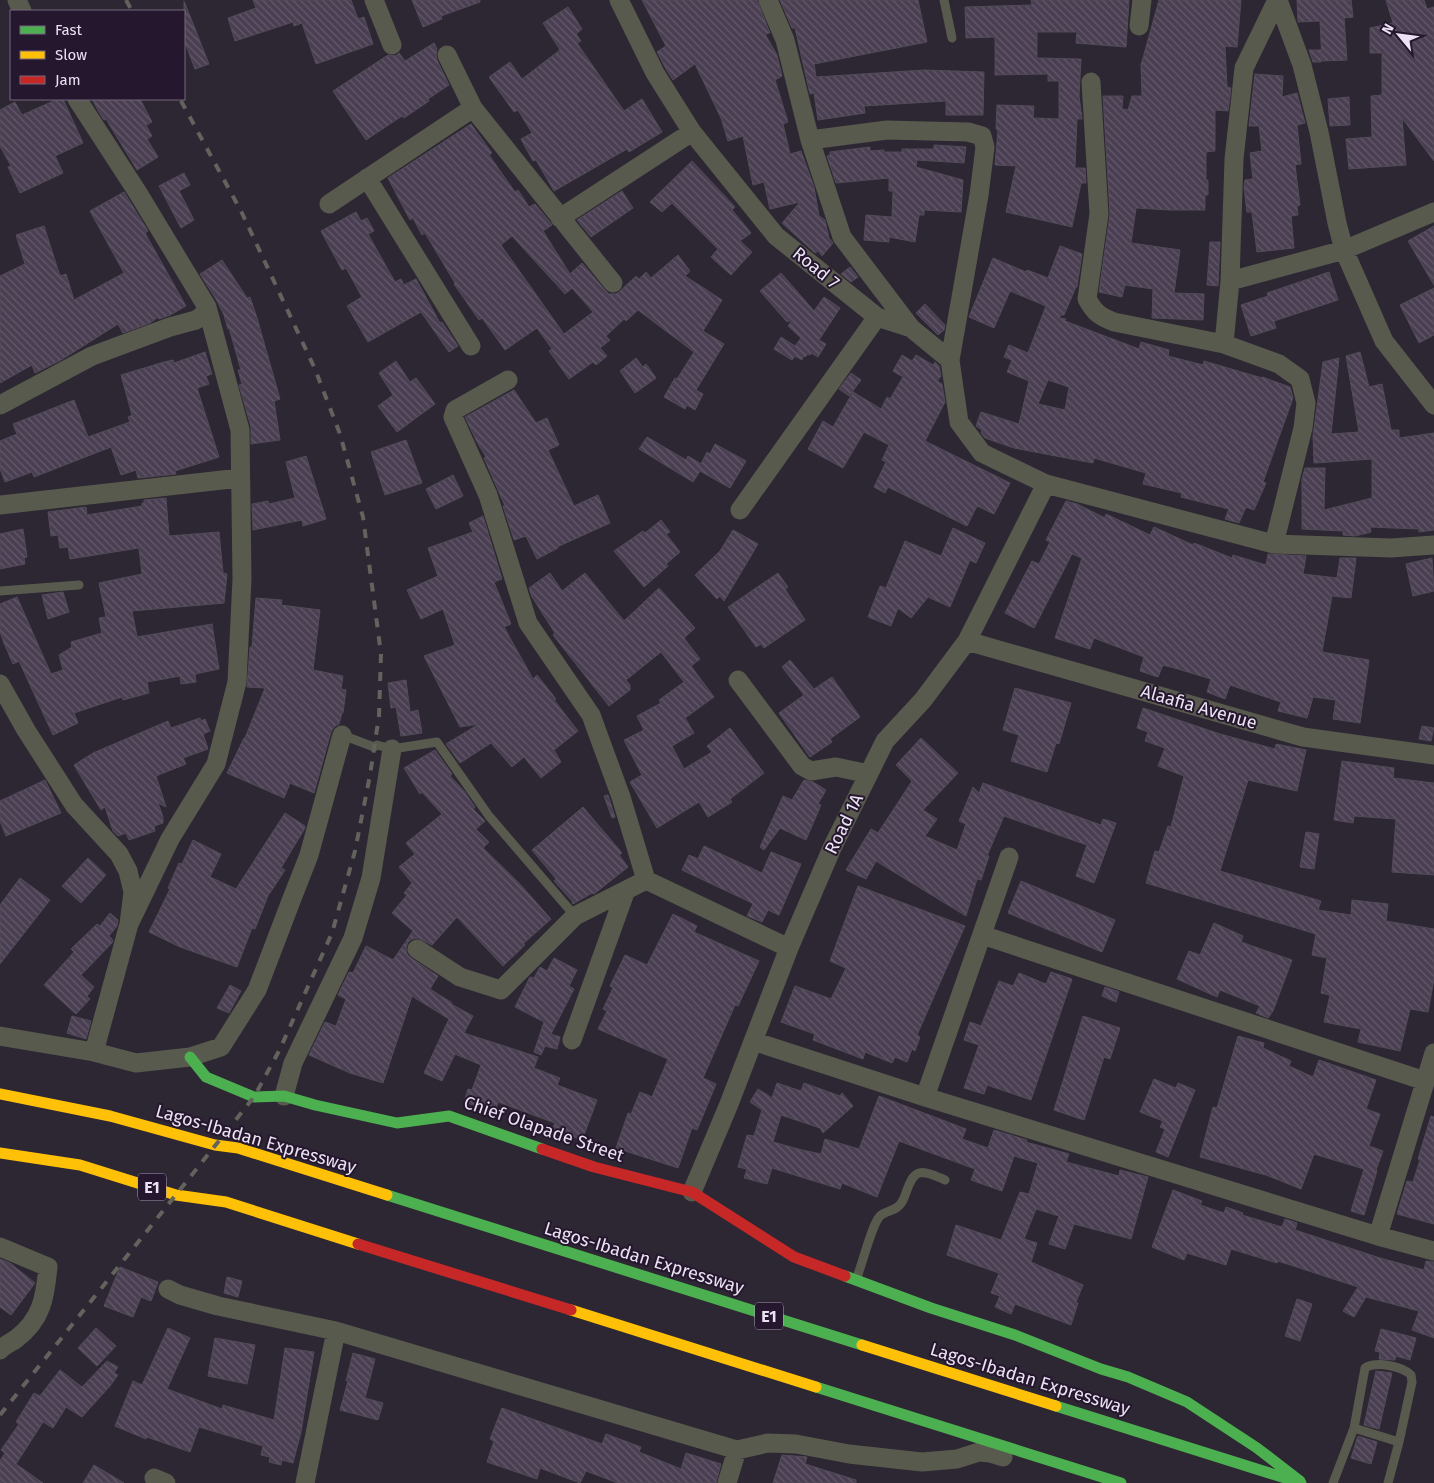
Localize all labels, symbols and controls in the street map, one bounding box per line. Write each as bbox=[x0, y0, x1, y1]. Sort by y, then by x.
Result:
legend bbox=[10, 10, 185, 100]
north arrow bbox=[1374, 10, 1424, 60]
text: Fast bbox=[55, 21, 82, 39]
text: N bbox=[1378, 21, 1398, 37]
text: Slow bbox=[55, 46, 87, 64]
text: Jam bbox=[55, 71, 81, 89]
street label: Road 7 bbox=[788, 242, 844, 294]
street label: Alaafia Avenue bbox=[1138, 680, 1260, 734]
street label: Road 1A bbox=[820, 790, 868, 858]
street label: Chief Olapade Street bbox=[461, 1091, 627, 1167]
street label: Lagos-Ibadan Expressway bbox=[153, 1100, 359, 1178]
road number: E1 bbox=[138, 1174, 166, 1200]
street label: Lagos-Ibadan Expressway bbox=[541, 1217, 747, 1299]
road number: E1 bbox=[755, 1302, 783, 1330]
street label: Lagos-Ibadan Expressway bbox=[927, 1338, 1133, 1420]

